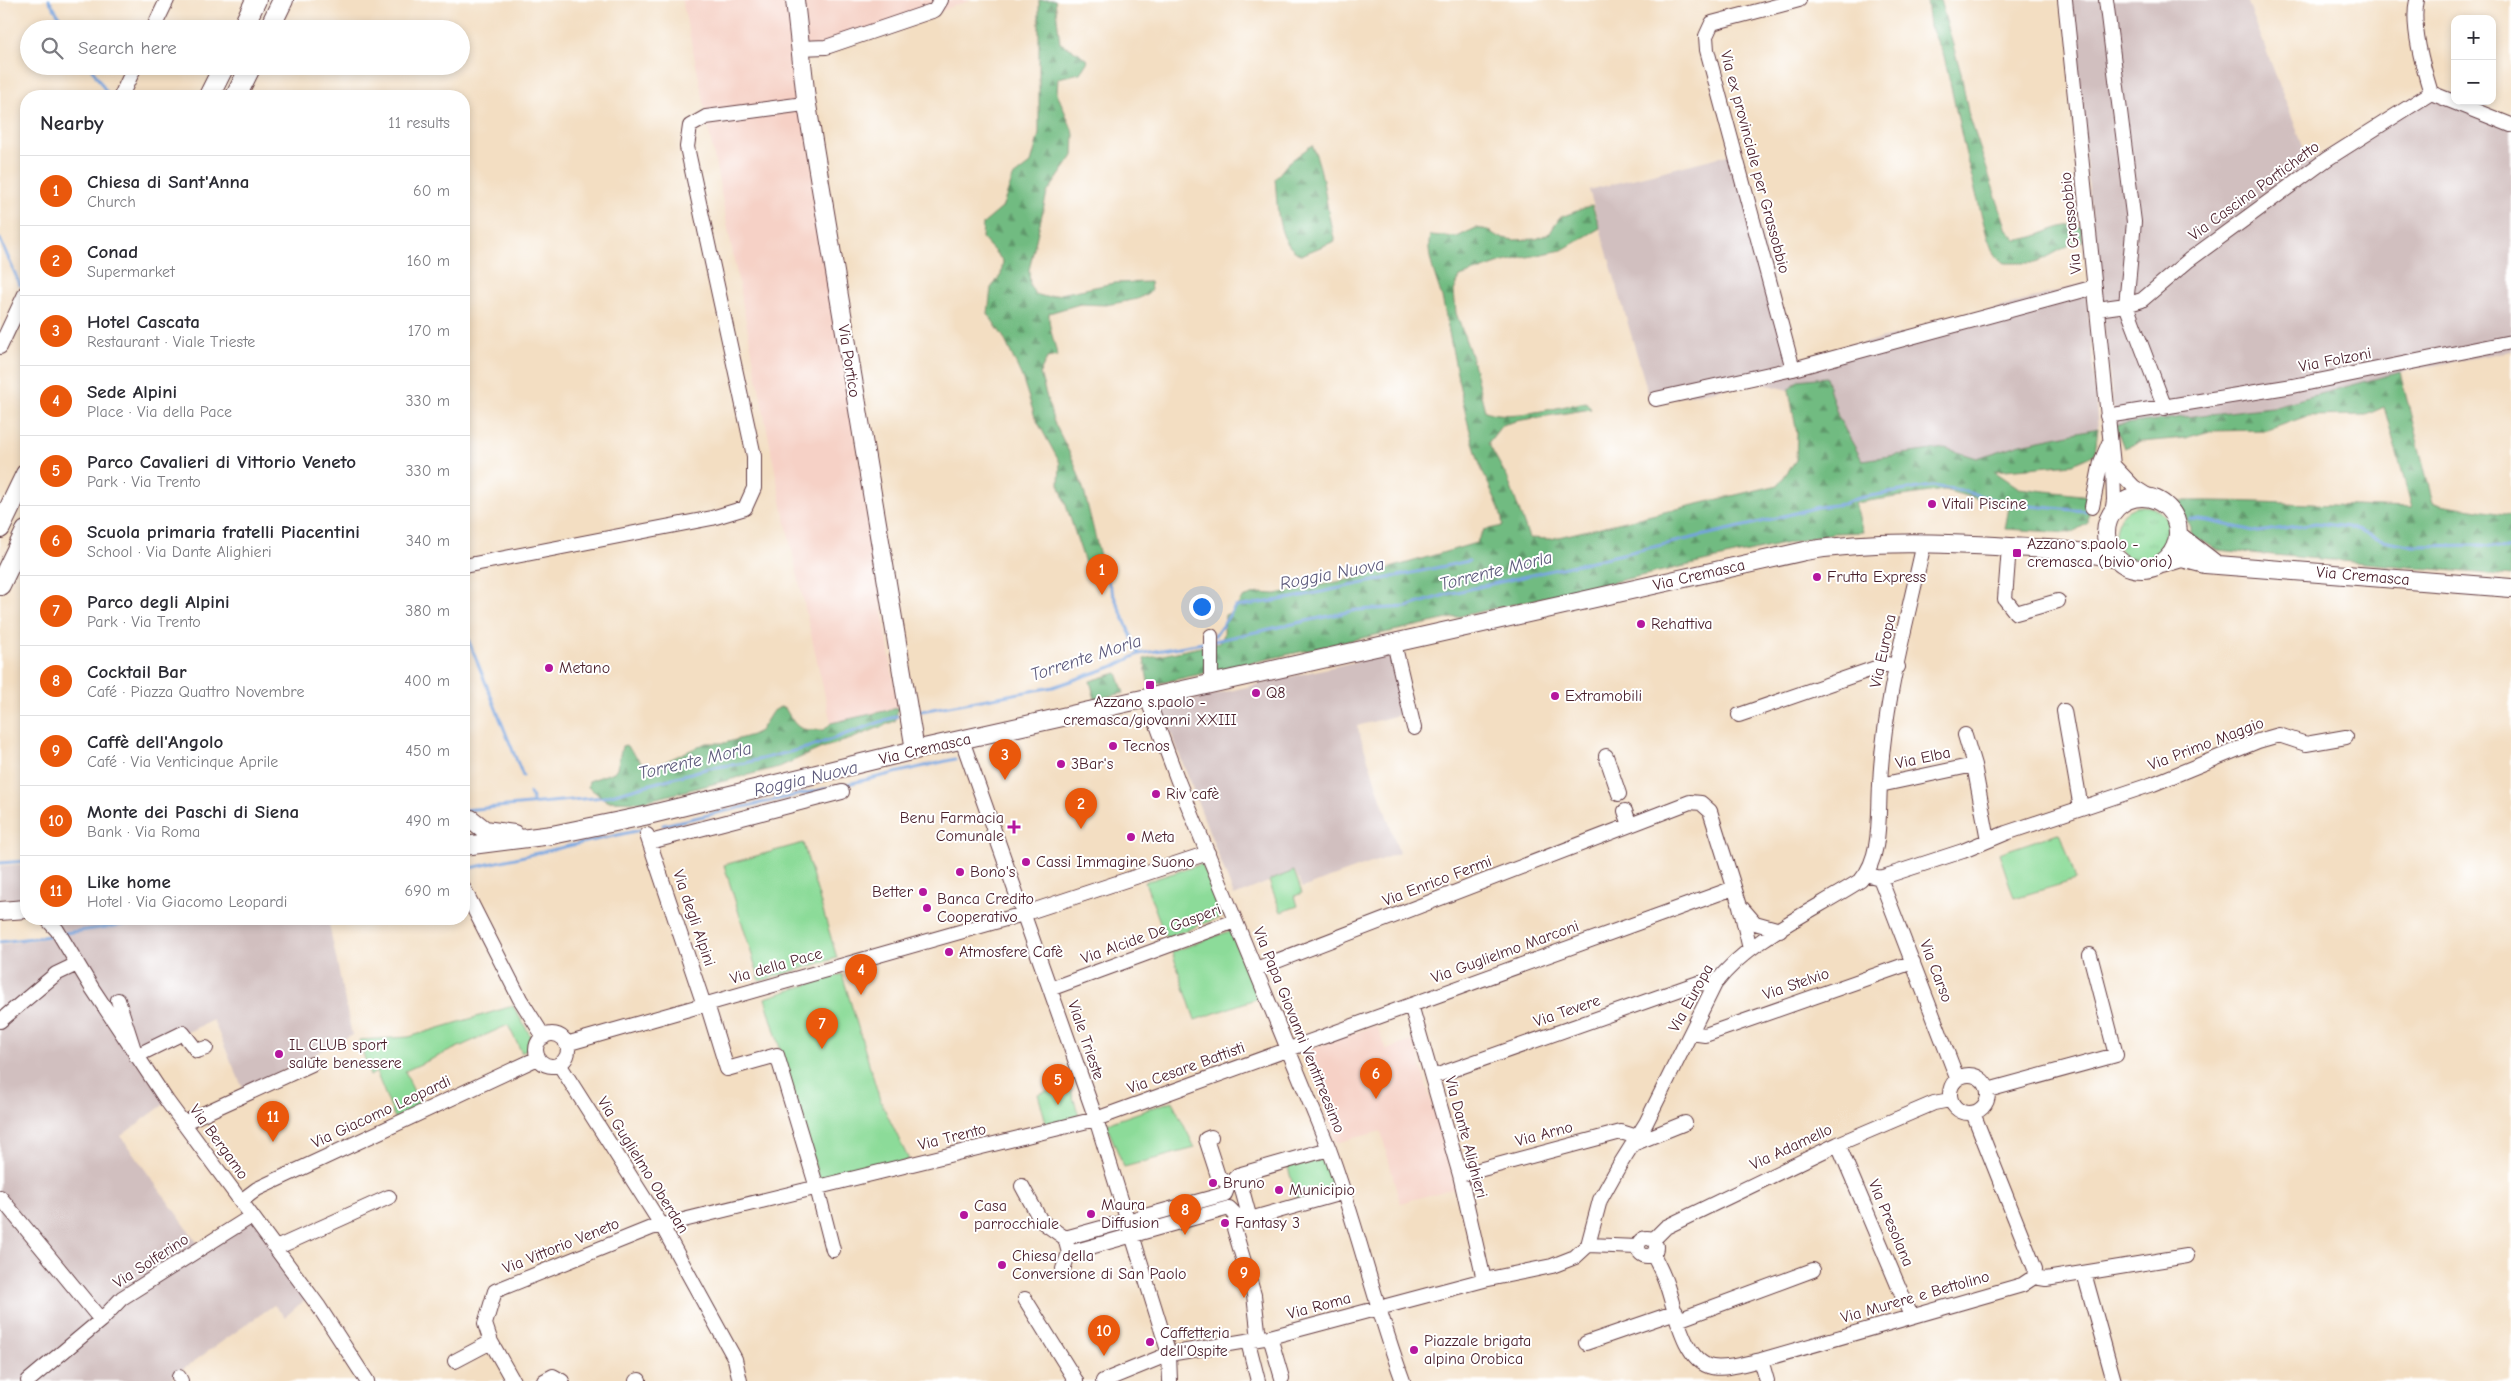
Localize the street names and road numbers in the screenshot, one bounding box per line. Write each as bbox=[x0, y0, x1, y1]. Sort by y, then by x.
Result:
street label: Via ex provinciale per Grassobbio bbox=[1717, 49, 1793, 275]
street label: Via Cascina Portichetto bbox=[2185, 138, 2323, 244]
street label: Via Grassobbio bbox=[2057, 171, 2085, 275]
street label: Via Portico bbox=[834, 323, 864, 399]
street label: Via Folzoni bbox=[2297, 344, 2373, 376]
street label: Via Cremasca bbox=[1651, 556, 1747, 594]
street label: Via Cremasca bbox=[2316, 563, 2410, 589]
street label: Via Europa bbox=[1866, 612, 1900, 690]
street label: Via Primo Maggio bbox=[2146, 714, 2266, 774]
street label: Via Cremasca bbox=[877, 730, 973, 768]
street label: Via Elba bbox=[1894, 743, 1952, 773]
street label: Via Enrico Fermi bbox=[1380, 852, 1494, 910]
street label: Via degli Alpini bbox=[669, 867, 719, 969]
street label: Via Alcide De Gasperi bbox=[1078, 900, 1224, 968]
street label: Via Guglielmo Marconi bbox=[1429, 917, 1581, 987]
street label: Via Papa Giovanni Ventitreesimo bbox=[1249, 924, 1349, 1136]
street label: Via Carso bbox=[1916, 937, 1956, 1005]
street label: Via della Pace bbox=[728, 944, 824, 988]
street label: Via Europa bbox=[1665, 961, 1717, 1035]
street label: Via Stelvio bbox=[1760, 964, 1832, 1004]
street label: Via Tevere bbox=[1531, 991, 1603, 1031]
street label: Viale Trieste bbox=[1064, 998, 1108, 1082]
street label: Via Cesare Battisti bbox=[1125, 1038, 1247, 1098]
street label: Via Giacomo Leopardi bbox=[309, 1072, 453, 1152]
street label: Via Dante Alighieri bbox=[1441, 1074, 1491, 1200]
street label: Via Guglielmo Oberdan bbox=[594, 1093, 692, 1237]
street label: Via Bergamo bbox=[186, 1101, 252, 1183]
street label: Via Arno bbox=[1513, 1118, 1575, 1150]
street label: Via Trento bbox=[916, 1120, 988, 1154]
street label: Via Adamello bbox=[1747, 1120, 1835, 1174]
street label: Via Presolana bbox=[1865, 1177, 1917, 1269]
street label: Via Vittorio Veneto bbox=[500, 1214, 622, 1278]
street label: Via Solferino bbox=[110, 1230, 192, 1292]
street label: Via Murere e Bettolino bbox=[1839, 1267, 1991, 1327]
street label: Via Roma bbox=[1285, 1289, 1353, 1323]

